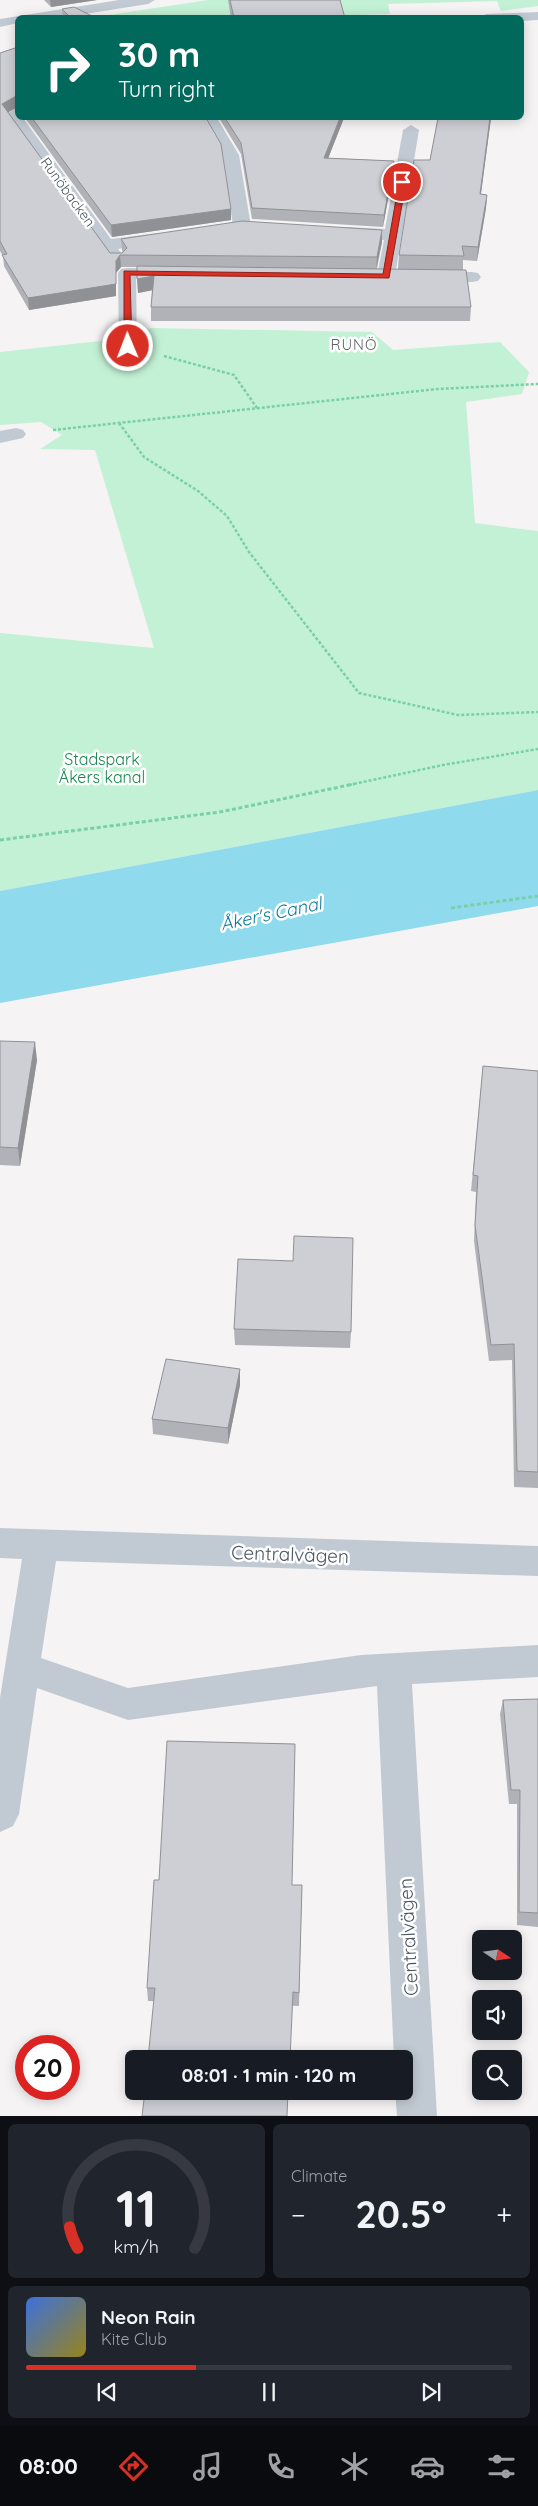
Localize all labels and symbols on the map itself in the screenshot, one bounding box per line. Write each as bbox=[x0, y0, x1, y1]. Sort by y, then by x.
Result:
street label: Runöbacken bbox=[37, 154, 99, 230]
pin bbox=[381, 161, 423, 203]
position arrow bbox=[101, 319, 153, 371]
district label: RUNÖ bbox=[330, 335, 378, 354]
park label: Stadspark Åkers kanal bbox=[59, 749, 145, 787]
water label: Åker's Canal bbox=[218, 891, 325, 935]
street label: Centralvägen bbox=[231, 1540, 349, 1568]
street label: Centralvägen bbox=[393, 1878, 423, 1996]
north arrow bbox=[472, 1930, 522, 1980]
speed limit sign: 20 bbox=[15, 2035, 80, 2100]

